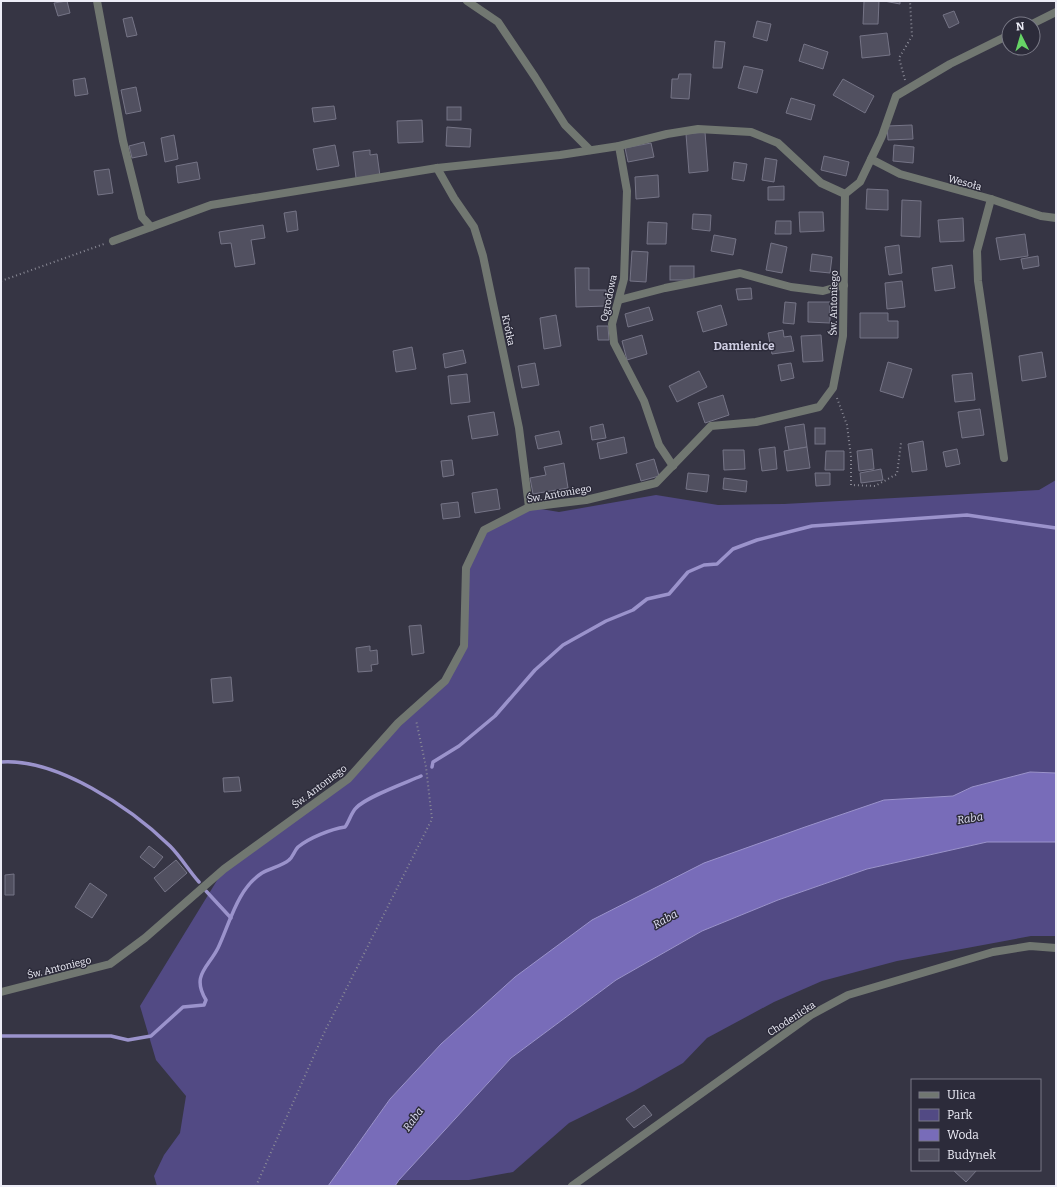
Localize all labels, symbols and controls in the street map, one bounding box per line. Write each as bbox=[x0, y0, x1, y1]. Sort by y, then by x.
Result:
north arrow bbox=[1001, 16, 1041, 56]
text: N bbox=[1015, 20, 1025, 33]
street label: Wesoła bbox=[947, 173, 983, 193]
street label: Św. Antoniego bbox=[825, 270, 841, 336]
street label: Ogrodowa bbox=[598, 273, 620, 323]
street label: Krótka bbox=[499, 314, 517, 347]
district label: Damienice bbox=[713, 339, 775, 353]
street label: Św. Antoniego bbox=[526, 480, 593, 506]
street label: Św. Antoniego bbox=[289, 761, 350, 811]
water label: Raba bbox=[956, 810, 984, 827]
water label: Raba bbox=[651, 907, 680, 932]
street label: Św. Antoniego bbox=[26, 952, 93, 982]
street label: Chodenicka bbox=[765, 999, 818, 1039]
legend bbox=[911, 1079, 1041, 1171]
text: Ulica bbox=[947, 1088, 976, 1102]
water label: Raba bbox=[400, 1105, 426, 1134]
text: Park bbox=[947, 1108, 973, 1122]
text: Woda bbox=[947, 1128, 979, 1142]
text: Budynek bbox=[947, 1148, 996, 1162]

